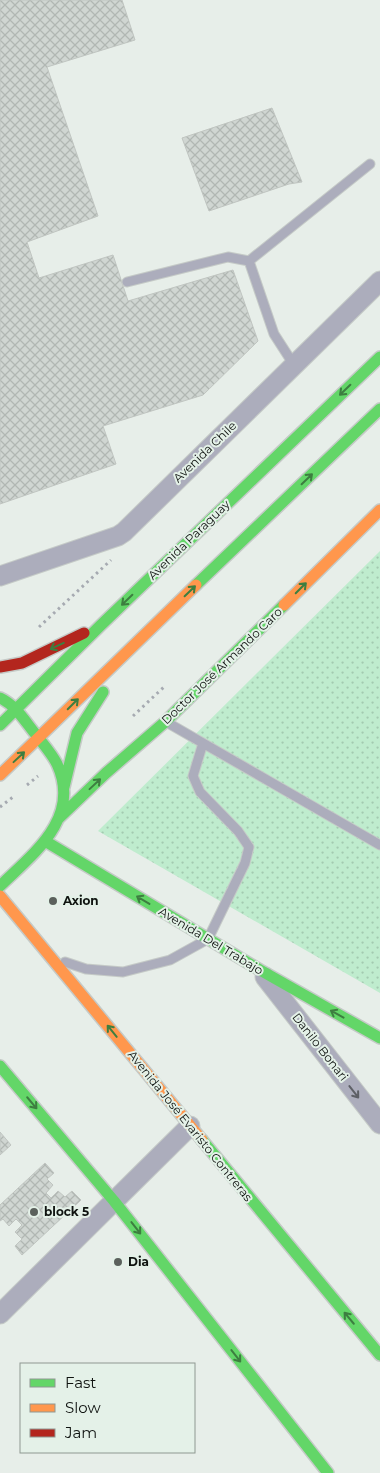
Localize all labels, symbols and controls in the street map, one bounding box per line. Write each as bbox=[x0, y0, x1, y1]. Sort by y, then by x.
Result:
one-way arrow bbox=[339, 384, 351, 397]
street label: Avenida Chile bbox=[170, 418, 239, 485]
one-way arrow bbox=[301, 473, 313, 485]
street label: Avenida Paraguay bbox=[145, 496, 233, 583]
one-way arrow bbox=[295, 582, 307, 594]
one-way arrow bbox=[183, 585, 196, 597]
one-way arrow bbox=[121, 594, 133, 606]
street label: Doctor José Armando Caro bbox=[158, 604, 285, 727]
one-way arrow bbox=[50, 642, 65, 651]
one-way arrow bbox=[67, 699, 79, 711]
one-way arrow bbox=[13, 751, 26, 763]
one-way arrow bbox=[88, 778, 101, 790]
place label: Axion bbox=[62, 893, 99, 908]
marker: Axion bbox=[47, 895, 59, 907]
one-way arrow bbox=[136, 895, 150, 905]
street label: Avenida Del Trabajo bbox=[156, 903, 266, 978]
one-way arrow bbox=[330, 1009, 345, 1019]
street label: Danilo Bonari bbox=[289, 1010, 352, 1084]
one-way arrow bbox=[106, 1024, 117, 1037]
street label: Avenida José Evaristo Contreras bbox=[125, 1047, 256, 1204]
one-way arrow bbox=[349, 1085, 360, 1098]
one-way arrow bbox=[26, 1097, 37, 1110]
place label: block 5 bbox=[44, 1204, 89, 1219]
marker: block 5 bbox=[28, 1206, 40, 1218]
one-way arrow bbox=[130, 1221, 141, 1234]
place label: Dia bbox=[128, 1254, 149, 1269]
marker: Dia bbox=[112, 1256, 124, 1268]
one-way arrow bbox=[343, 1312, 354, 1325]
one-way arrow bbox=[231, 1349, 242, 1362]
legend bbox=[20, 1363, 195, 1453]
text: Fast bbox=[65, 1373, 96, 1392]
text: Slow bbox=[65, 1398, 101, 1417]
text: Jam bbox=[64, 1423, 97, 1442]

